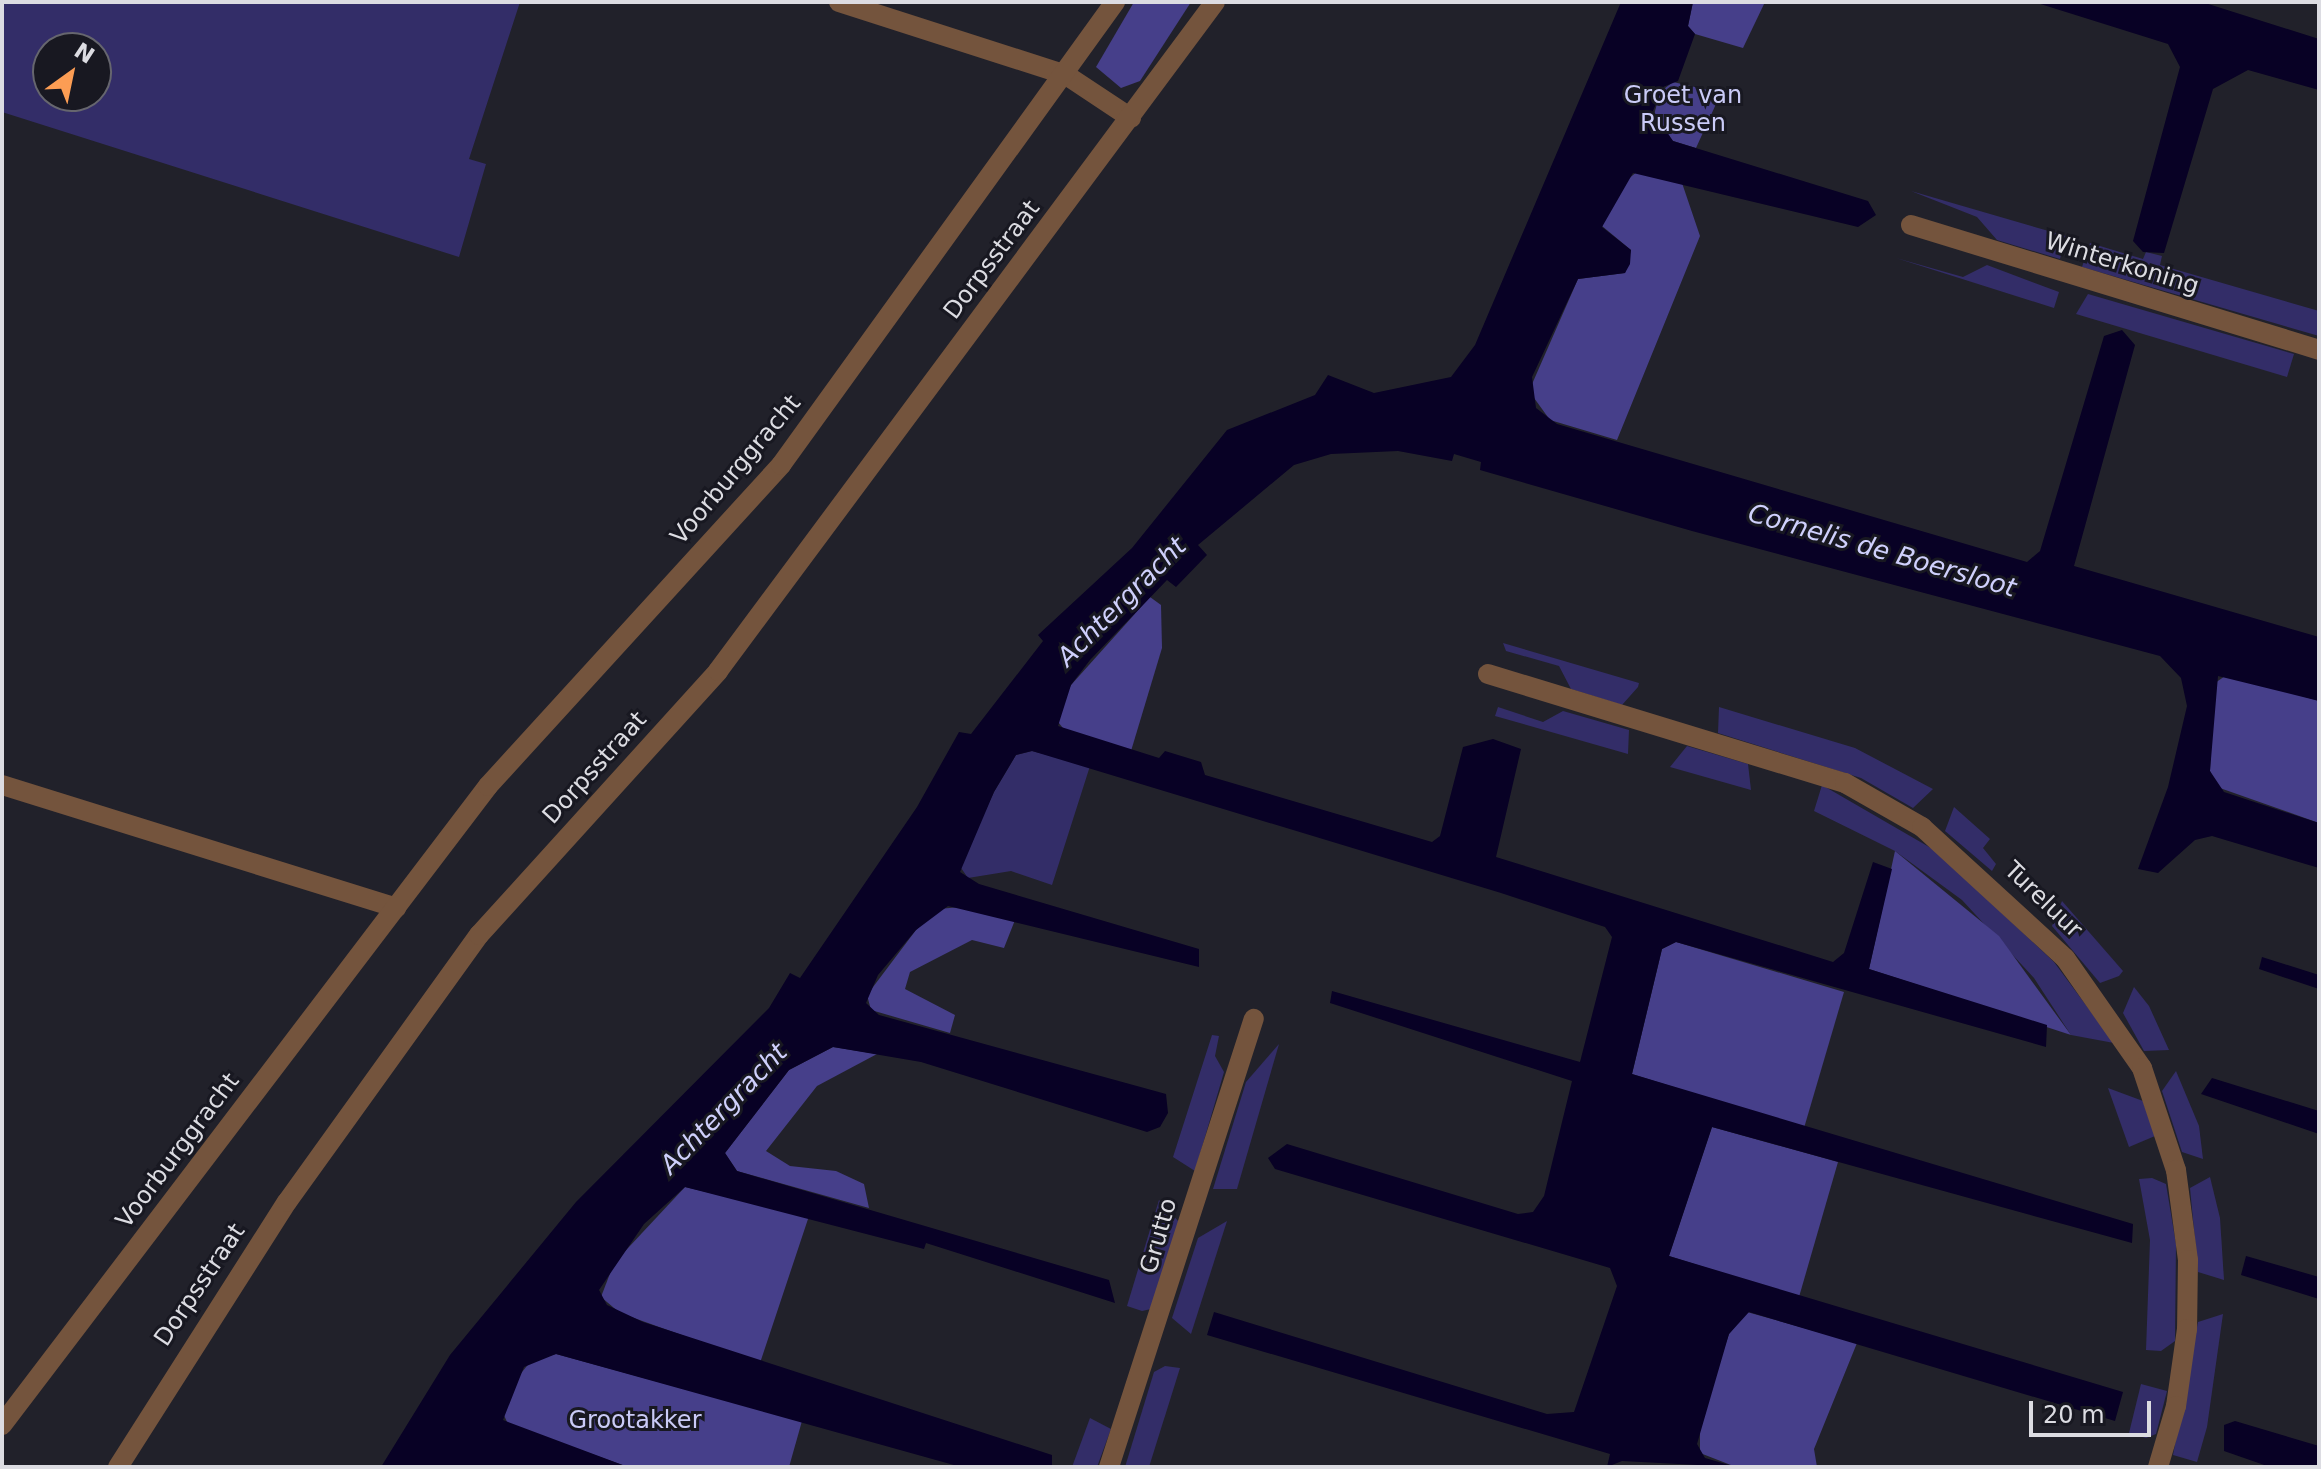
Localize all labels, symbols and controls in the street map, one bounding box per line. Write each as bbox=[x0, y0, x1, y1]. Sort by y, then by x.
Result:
north arrow bbox=[32, 32, 112, 112]
text: N bbox=[70, 38, 99, 69]
park label: Groet van Russen bbox=[1624, 82, 1742, 138]
street label: Dorpsstraat bbox=[938, 195, 1046, 325]
street label: Winterkoning bbox=[2042, 227, 2202, 301]
street label: Voorburggracht bbox=[665, 389, 807, 551]
water label: Cornelis de Boersloot bbox=[1744, 498, 2020, 604]
water label: Achtergracht bbox=[1051, 531, 1193, 673]
street label: Dorpsstraat bbox=[537, 706, 653, 830]
street label: Tureluur bbox=[1998, 856, 2088, 944]
water label: Achtergracht bbox=[654, 1037, 794, 1181]
street label: Voorburggracht bbox=[110, 1068, 246, 1234]
street label: Grutto bbox=[1135, 1195, 1183, 1277]
street label: Dorpsstraat bbox=[149, 1218, 251, 1352]
scale bar bbox=[2033, 1385, 2155, 1435]
text: 20 m bbox=[2043, 1401, 2105, 1429]
park label: Grootakker bbox=[569, 1407, 701, 1435]

